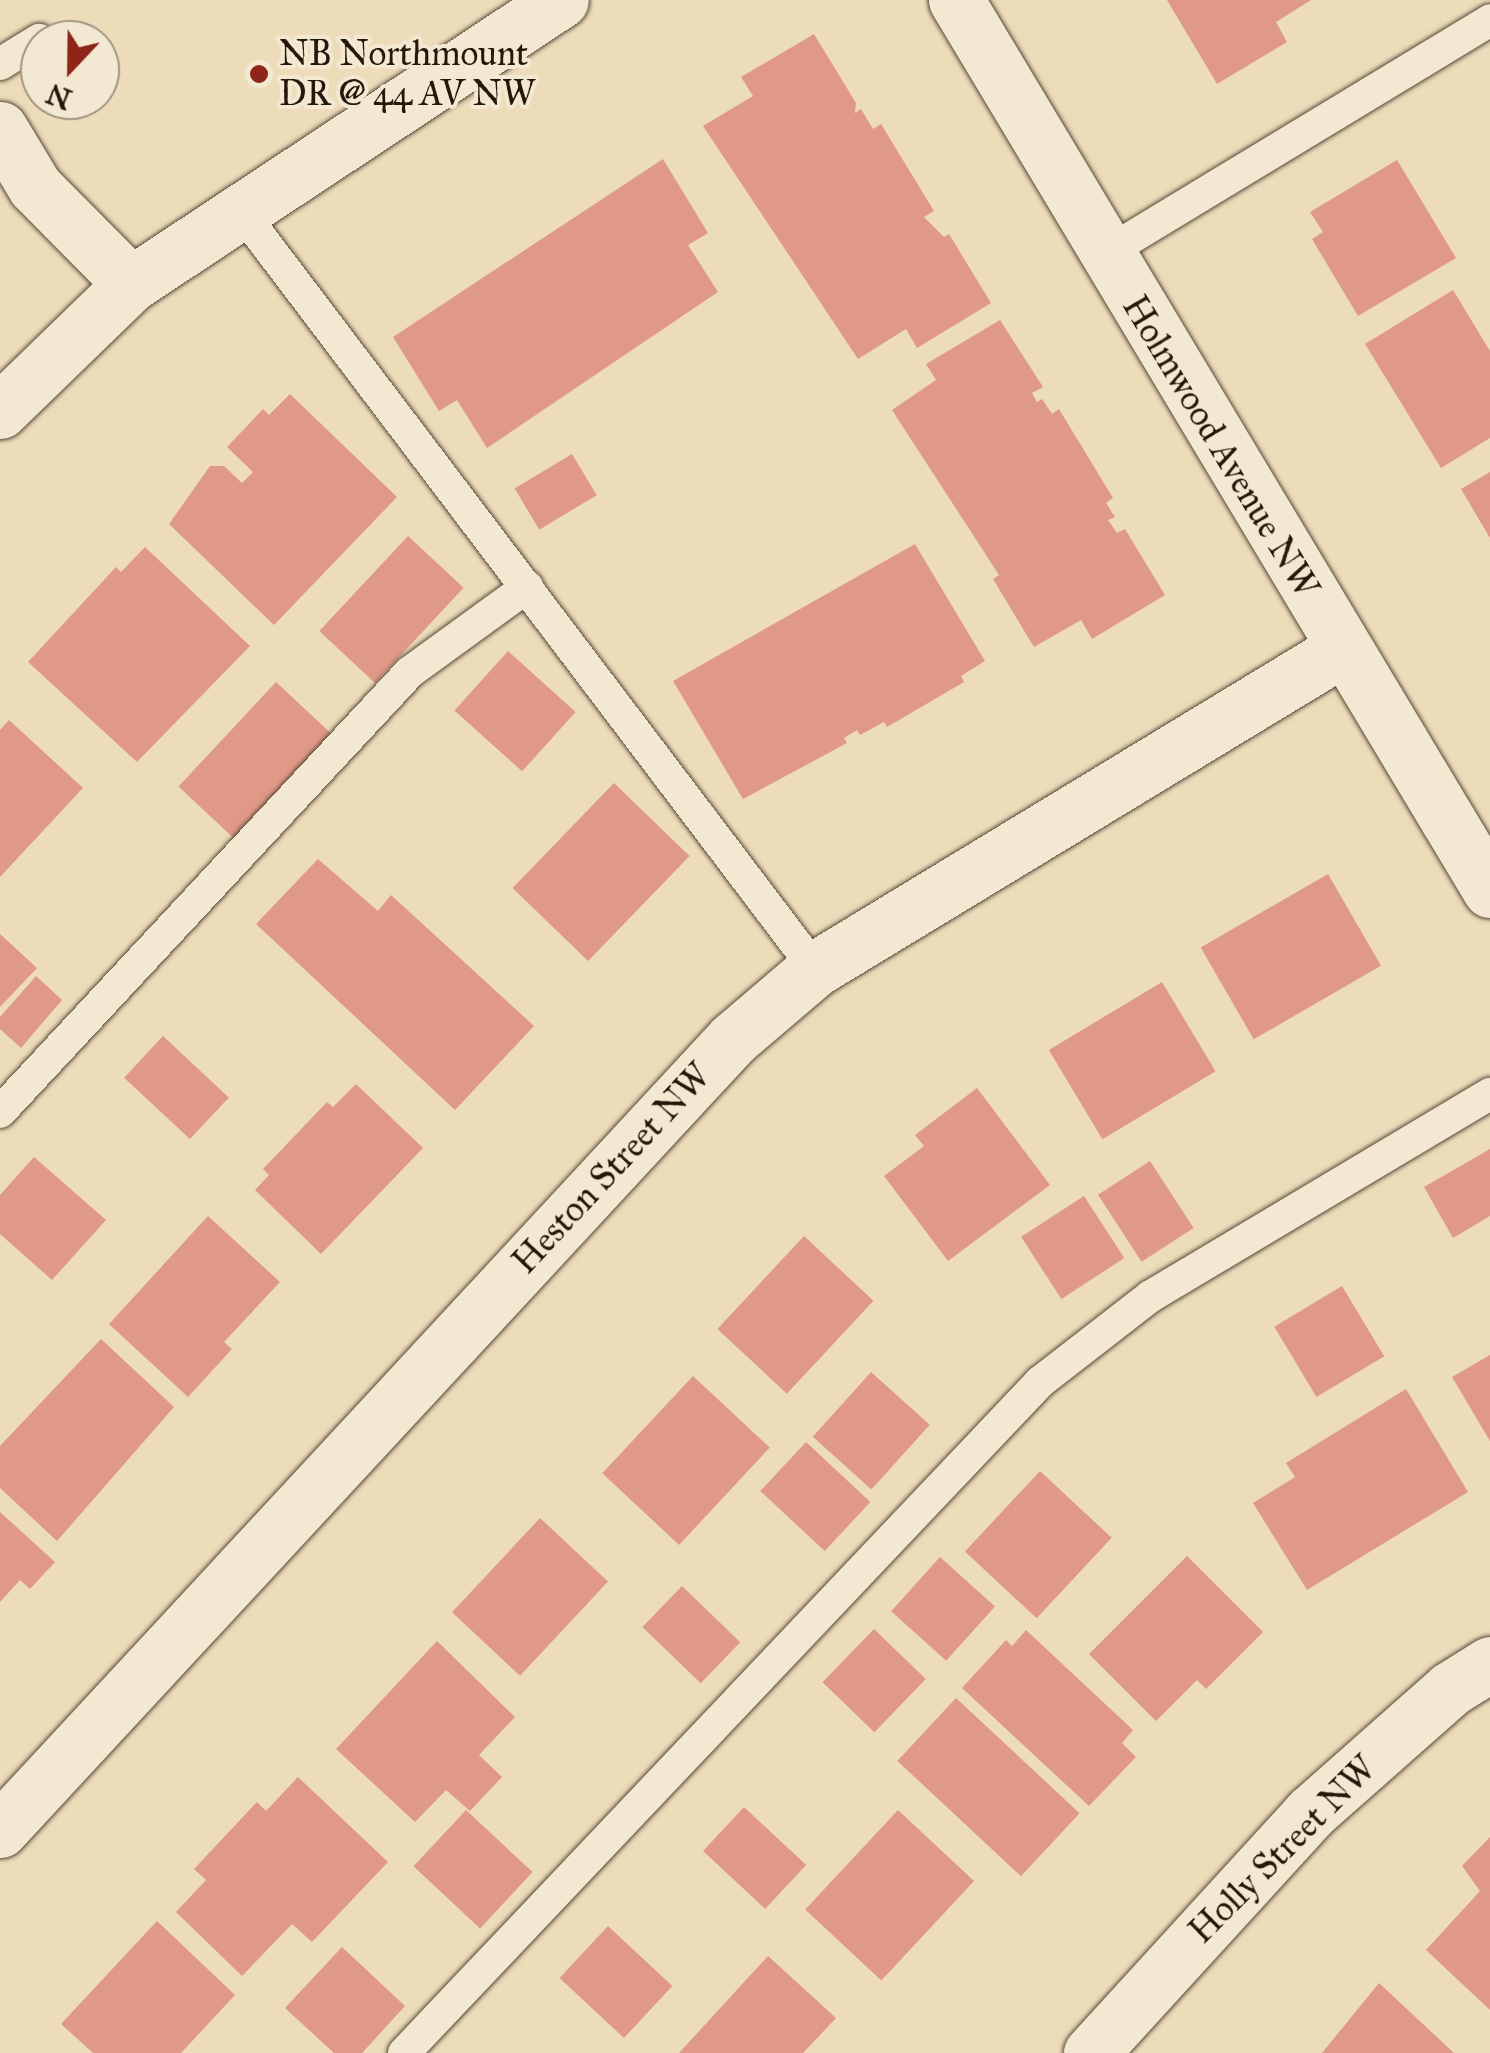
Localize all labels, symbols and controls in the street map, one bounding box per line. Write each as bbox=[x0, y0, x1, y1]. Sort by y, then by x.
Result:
north arrow bbox=[20, 20, 120, 120]
place label: NB Northmount DR @ 44 AV NW bbox=[279, 33, 535, 115]
marker: NB Northmount DR @ 44 AV NW bbox=[248, 63, 270, 85]
text: N bbox=[42, 76, 77, 117]
street label: Holmwood Avenue NW bbox=[1113, 288, 1327, 606]
street label: Heston Street NW bbox=[504, 1055, 720, 1283]
street label: Holly Street NW bbox=[1181, 1748, 1385, 1952]

